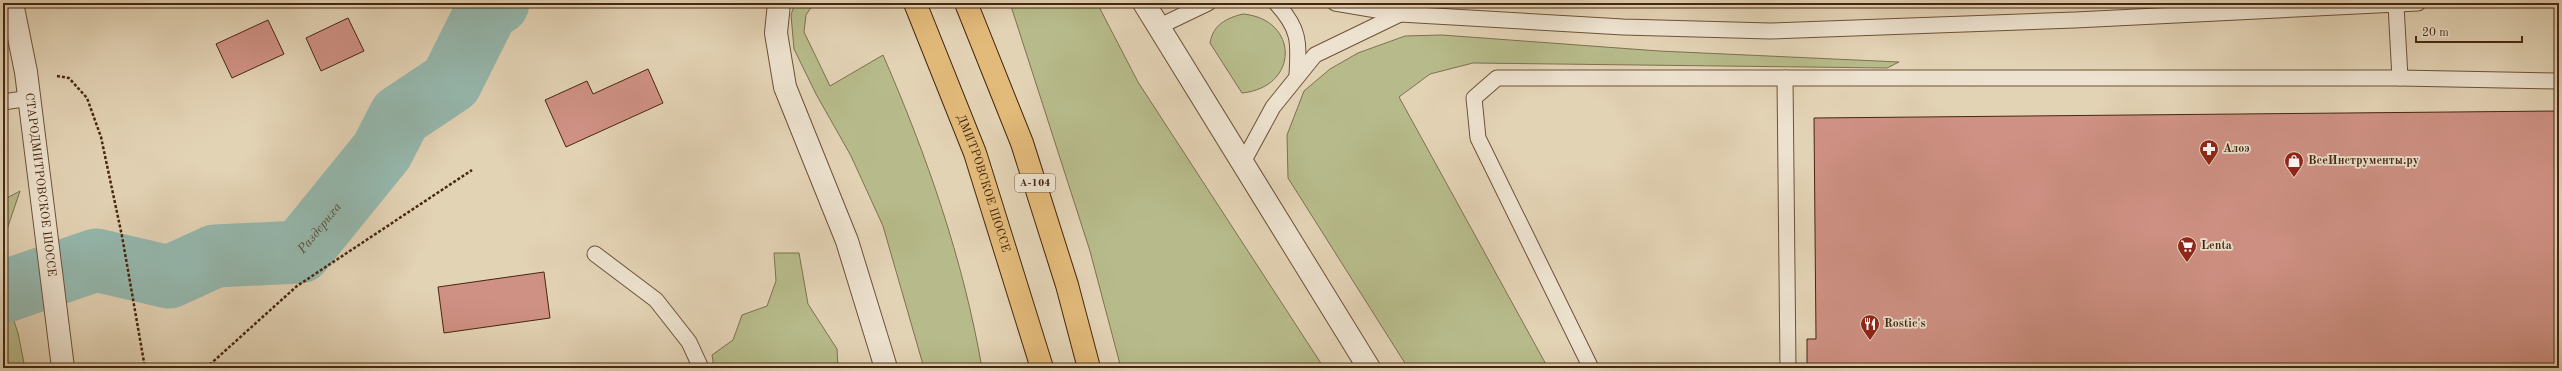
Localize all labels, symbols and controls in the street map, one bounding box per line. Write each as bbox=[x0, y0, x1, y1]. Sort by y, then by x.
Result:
scale bar bbox=[2416, 18, 2522, 44]
text: 20 m bbox=[2422, 27, 2449, 39]
street label: СТАРОДМИТРОВСКОЕ ШОССЕ bbox=[23, 92, 58, 277]
street label: ДМИТРОВСКОЕ ШОССЕ bbox=[954, 113, 1012, 254]
pharmacy icon: Алоэ bbox=[2198, 138, 2220, 166]
place label: Алоэ bbox=[2223, 143, 2250, 155]
shop icon: ВсеИнструменты.ру bbox=[2283, 150, 2305, 178]
place label: ВсеИнструменты.ру bbox=[2308, 155, 2419, 167]
road number: А-104 bbox=[1015, 174, 1055, 192]
water label: Раздериха bbox=[295, 200, 344, 257]
supermarket icon: Lenta bbox=[2176, 235, 2198, 263]
place label: Lenta bbox=[2201, 240, 2232, 252]
restaurant icon: Rostic's bbox=[1859, 313, 1881, 341]
place label: Rostic's bbox=[1884, 318, 1926, 330]

